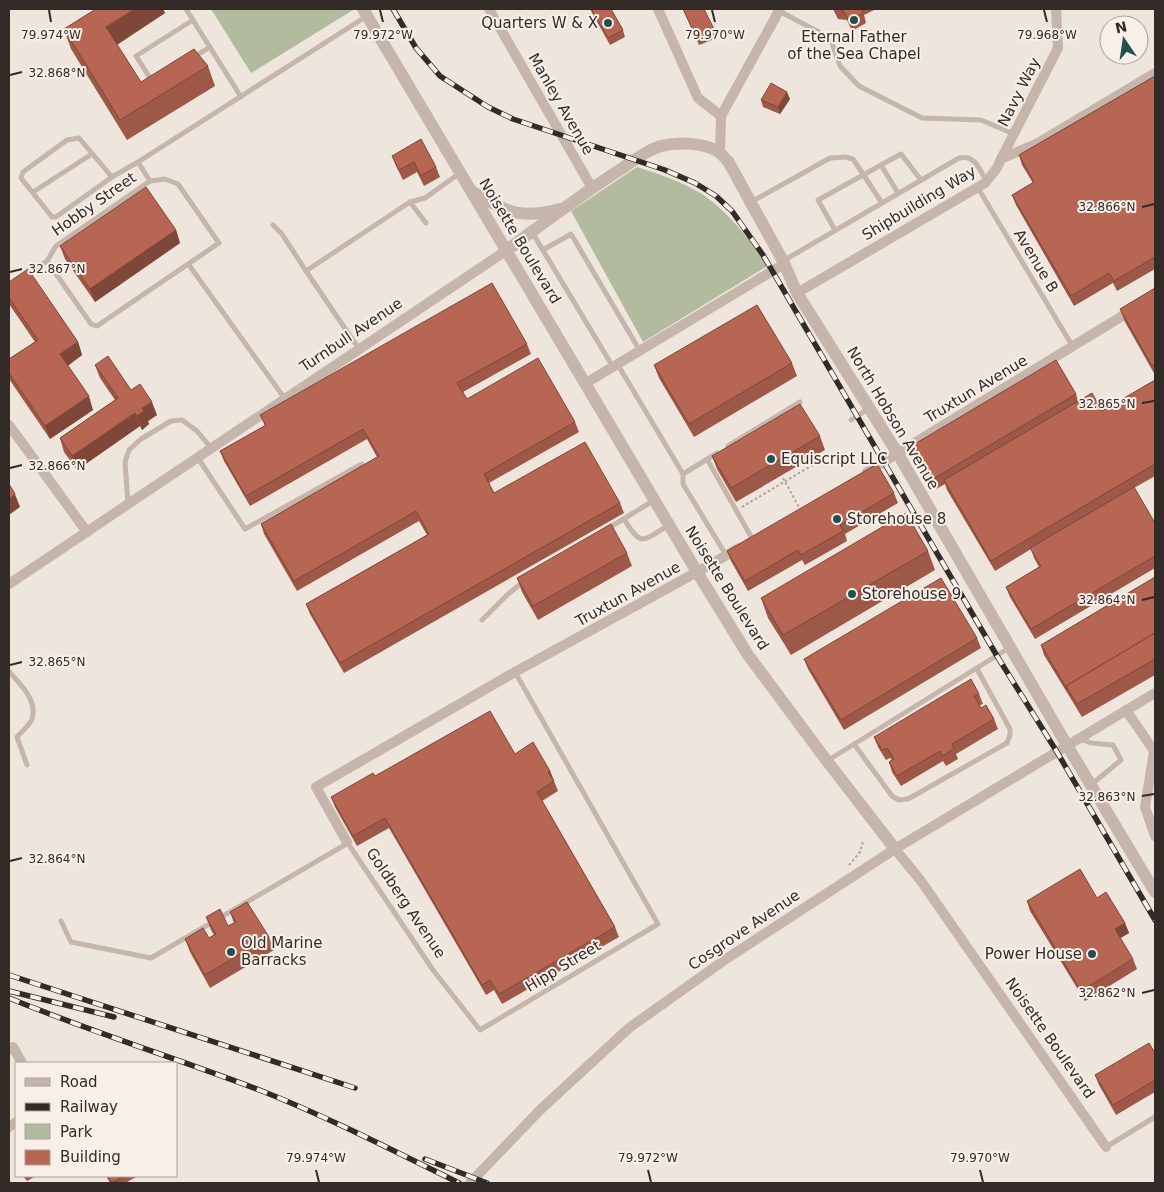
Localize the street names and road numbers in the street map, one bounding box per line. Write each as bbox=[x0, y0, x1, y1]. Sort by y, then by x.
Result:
street label: Manley Avenue bbox=[525, 50, 597, 158]
street label: Navy Way bbox=[994, 54, 1044, 129]
street label: Shipbuilding Way bbox=[859, 162, 979, 244]
street label: Hobby Street bbox=[48, 168, 140, 240]
street label: Noisette Boulevard bbox=[475, 175, 565, 307]
street label: Avenue B bbox=[1010, 226, 1062, 296]
street label: Turnbull Avenue bbox=[296, 294, 406, 376]
street label: North Hobson Avenue bbox=[843, 343, 943, 493]
street label: Truxtun Avenue bbox=[920, 351, 1031, 427]
street label: Noisette Boulevard bbox=[681, 522, 773, 654]
street label: Truxtun Avenue bbox=[572, 558, 683, 631]
street label: Goldberg Avenue bbox=[362, 844, 450, 962]
street label: Cosgrove Avenue bbox=[685, 886, 803, 974]
street label: Hipp Street bbox=[522, 936, 604, 996]
street label: Noisette Boulevard bbox=[1002, 974, 1098, 1102]

